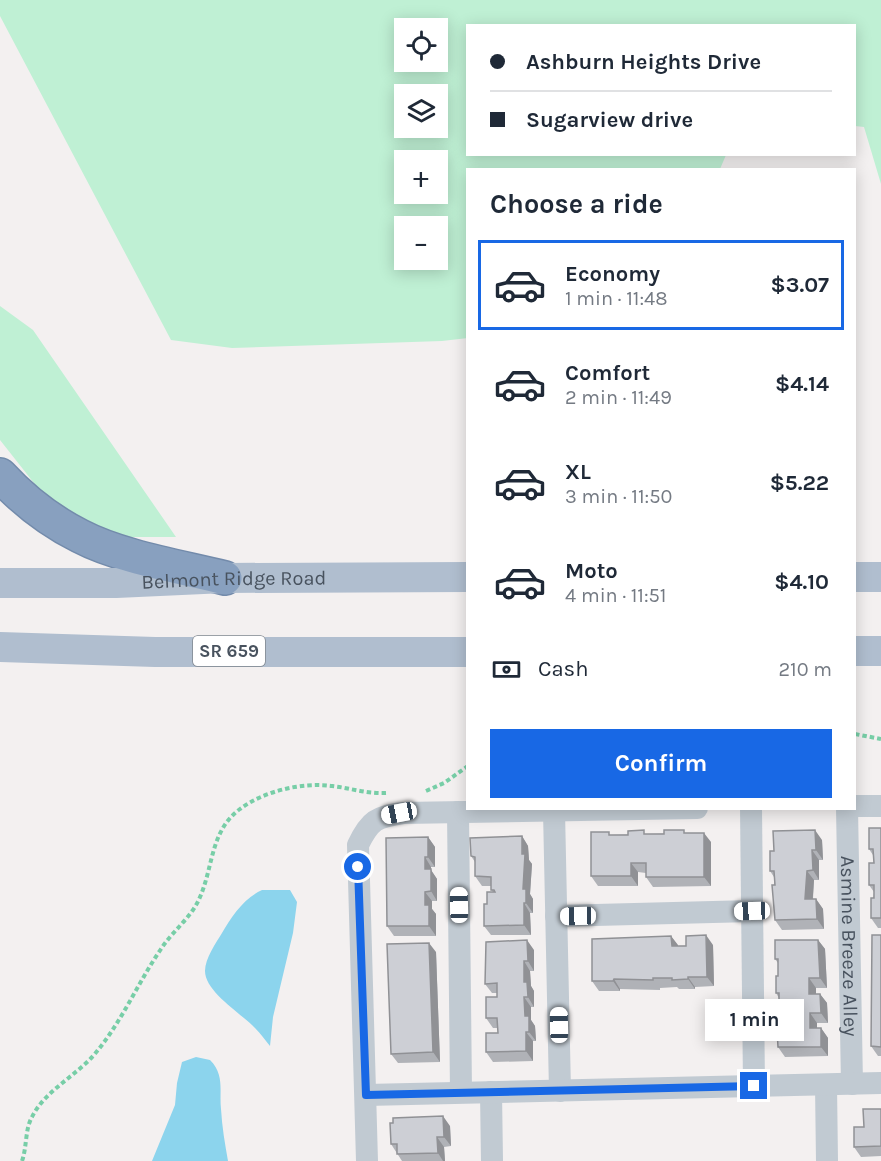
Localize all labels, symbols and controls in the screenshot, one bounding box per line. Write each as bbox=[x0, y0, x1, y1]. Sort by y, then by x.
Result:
map controls bbox=[394, 18, 448, 270]
button: locate bbox=[394, 18, 448, 72]
text: Ashburn Heights Drive bbox=[526, 49, 761, 75]
button: layers bbox=[394, 84, 448, 138]
text: Sugarview drive bbox=[526, 107, 693, 133]
button: + bbox=[394, 150, 448, 204]
text: Choose a ride bbox=[490, 188, 663, 220]
button: − bbox=[394, 216, 448, 270]
icon: car bbox=[493, 258, 547, 312]
text: Economy bbox=[565, 261, 660, 287]
text: $3.07 bbox=[771, 272, 829, 298]
text: 1 min · 11:48 bbox=[565, 287, 667, 310]
icon: car bbox=[493, 357, 547, 411]
text: Comfort bbox=[565, 360, 650, 386]
text: $4.14 bbox=[775, 371, 829, 397]
text: 2 min · 11:49 bbox=[565, 386, 672, 409]
icon: car bbox=[493, 456, 547, 510]
text: XL bbox=[565, 459, 591, 485]
text: $5.22 bbox=[770, 470, 829, 496]
text: 3 min · 11:50 bbox=[565, 485, 672, 508]
icon: car bbox=[493, 555, 547, 609]
text: Moto bbox=[565, 558, 618, 584]
street label: Belmont Ridge Road bbox=[141, 567, 326, 594]
text: $4.10 bbox=[774, 569, 829, 595]
text: 4 min · 11:51 bbox=[565, 584, 666, 607]
road number: SR 659 bbox=[193, 636, 265, 666]
icon: cash bbox=[490, 653, 523, 686]
text: Cash bbox=[538, 656, 588, 682]
text: 210 m bbox=[778, 658, 832, 681]
button: Confirm bbox=[490, 729, 832, 798]
car bbox=[380, 801, 418, 825]
route start bbox=[344, 853, 371, 880]
street label: Asmine Breeze Alley bbox=[836, 855, 862, 1037]
car bbox=[450, 887, 468, 923]
car bbox=[734, 901, 770, 921]
car bbox=[560, 907, 596, 925]
callout: 1 min bbox=[704, 999, 804, 1041]
car bbox=[550, 1007, 568, 1043]
text: 1 min bbox=[729, 1008, 780, 1031]
route end bbox=[740, 1072, 767, 1099]

